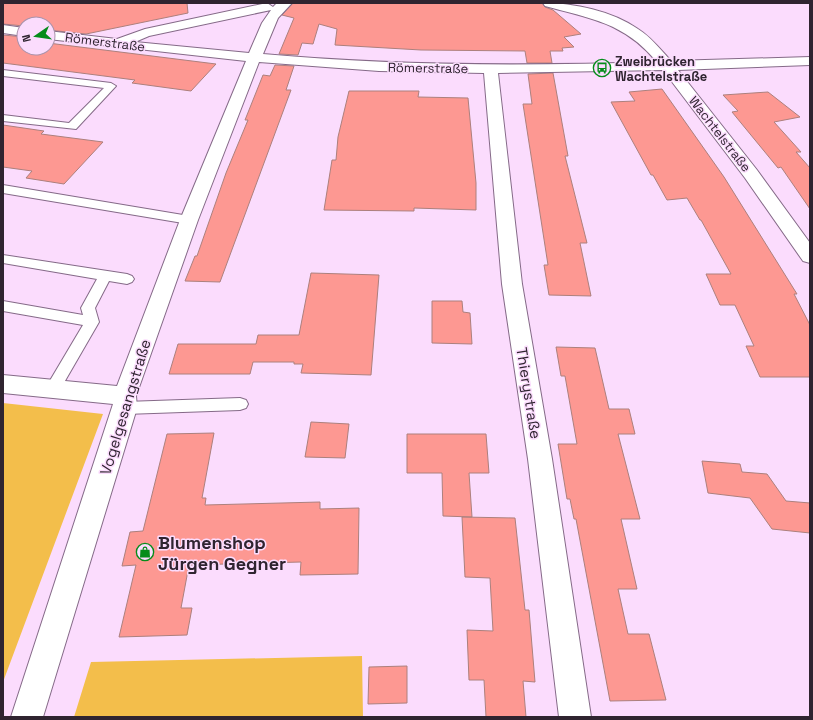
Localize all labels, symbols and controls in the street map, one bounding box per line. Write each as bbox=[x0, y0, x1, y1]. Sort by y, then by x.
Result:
north arrow bbox=[16, 16, 56, 56]
street label: Römerstraße bbox=[64, 29, 146, 55]
text: N bbox=[19, 33, 34, 43]
place label: Zweibrücken Wachtelstraße bbox=[615, 53, 707, 85]
bus stop icon: Zweibrücken Wachtelstraße bbox=[592, 58, 612, 78]
street label: Römerstraße bbox=[388, 59, 468, 77]
street label: Wachtelstraße bbox=[685, 93, 755, 175]
street label: Vogelgesangstraße bbox=[95, 337, 155, 477]
street label: Thierystraße bbox=[512, 346, 546, 440]
place label: Blumenshop Jürgen Gegner bbox=[158, 531, 286, 575]
shop icon: Blumenshop Jürgen Gegner bbox=[135, 542, 155, 562]

